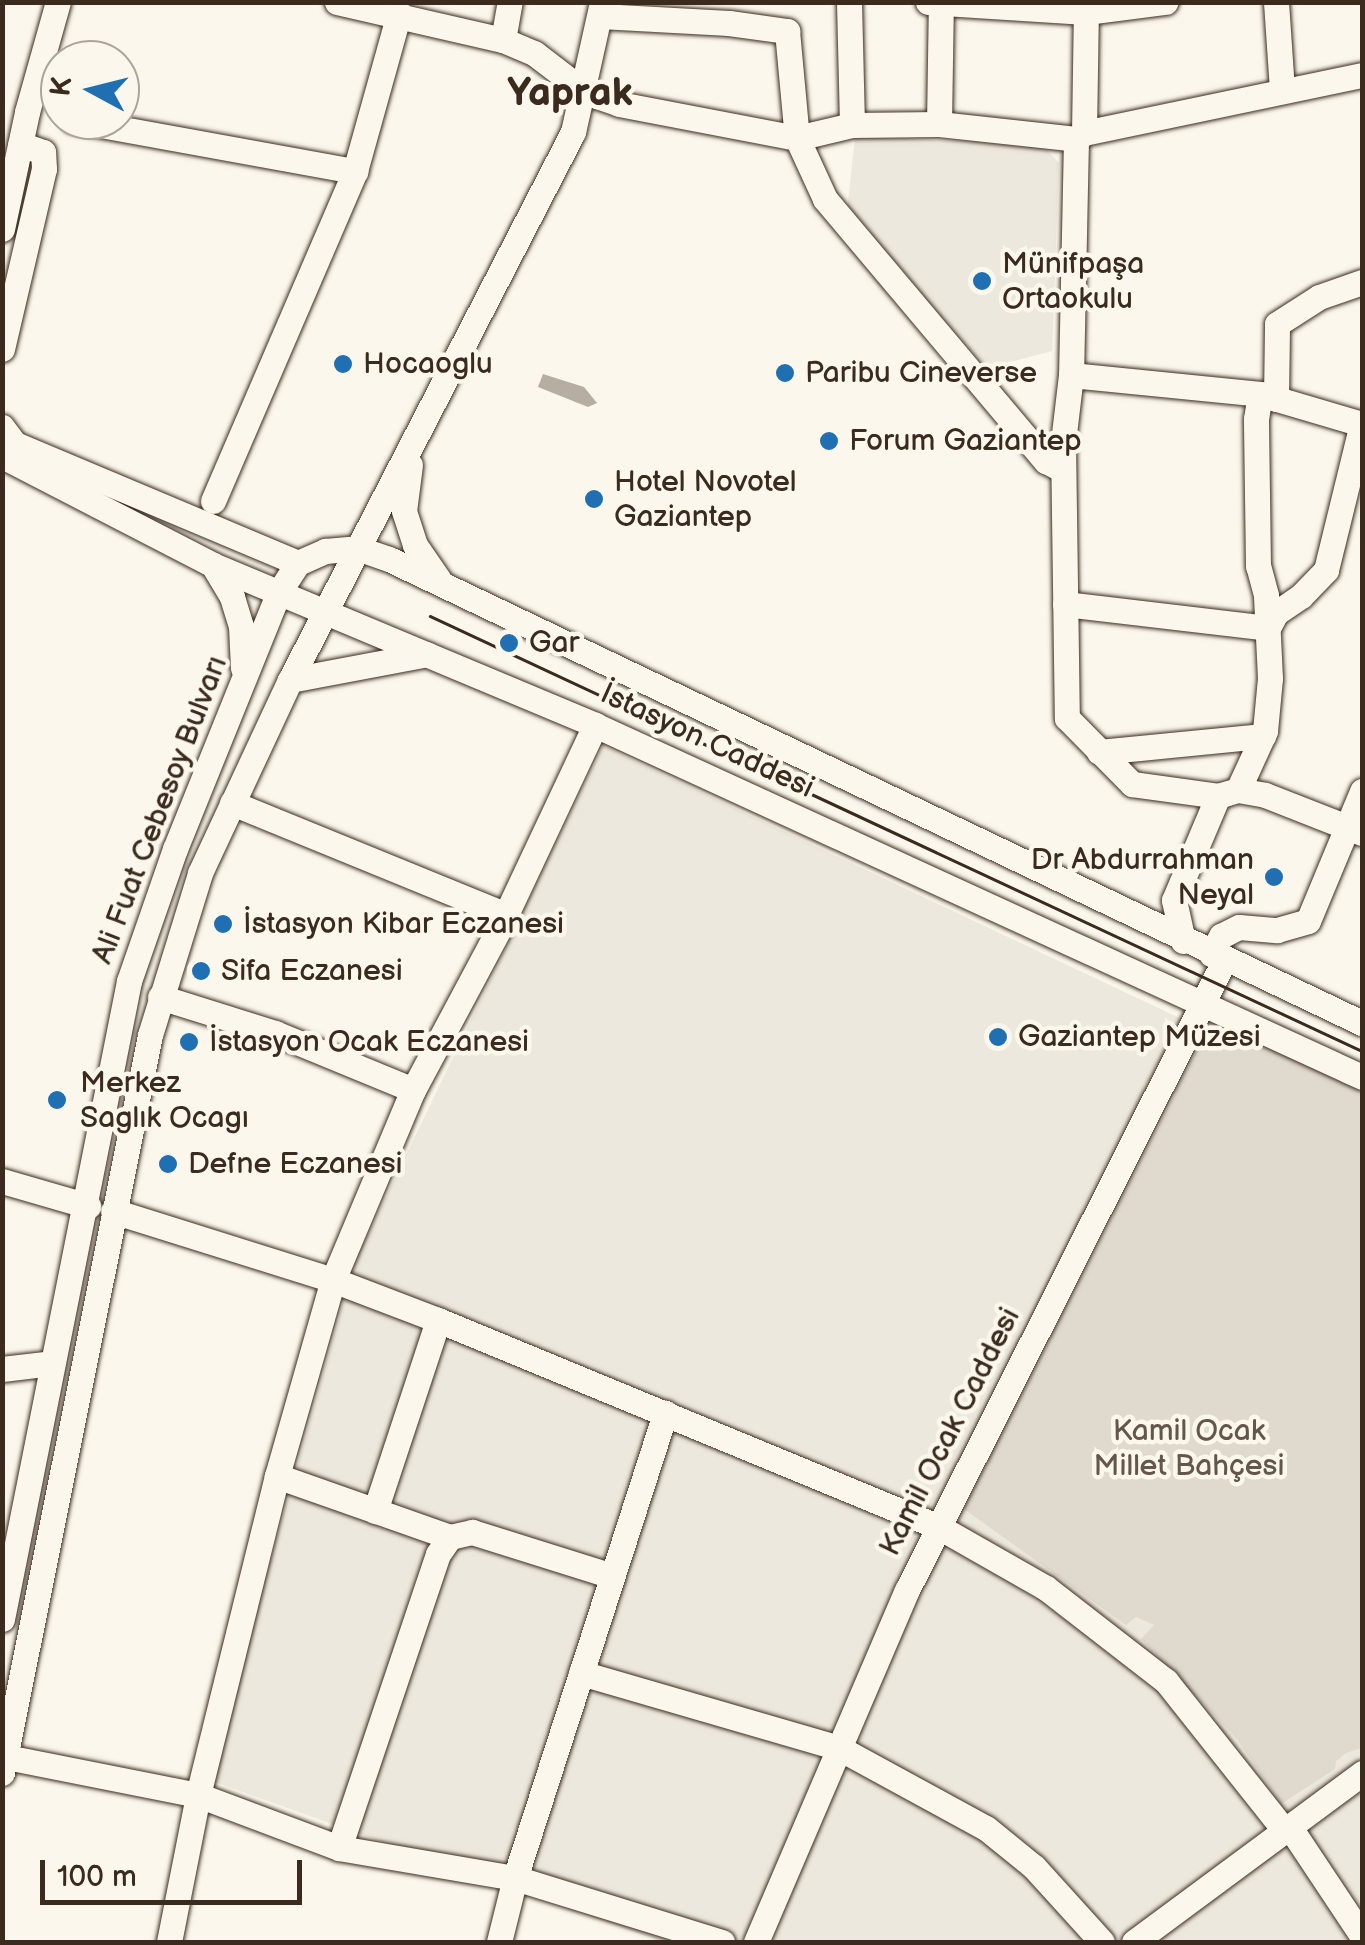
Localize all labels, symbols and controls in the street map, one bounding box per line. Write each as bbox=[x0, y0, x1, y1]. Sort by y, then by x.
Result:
north arrow bbox=[40, 40, 140, 140]
district label: Yaprak bbox=[507, 69, 633, 117]
text: K bbox=[44, 75, 79, 98]
place label: Münifpaşa Ortaokulu bbox=[1002, 246, 1144, 316]
marker: Münifpaşa Ortaokulu bbox=[971, 270, 993, 292]
place label: Hocaoglu bbox=[363, 346, 493, 382]
marker: Hocaoglu bbox=[332, 353, 354, 375]
place label: Paribu Cineverse bbox=[805, 355, 1037, 391]
marker: Paribu Cineverse bbox=[774, 362, 796, 384]
place label: Forum Gaziantep bbox=[849, 423, 1082, 459]
marker: Forum Gaziantep bbox=[818, 430, 840, 452]
place label: Hotel Novotel Gaziantep bbox=[614, 464, 796, 534]
marker: Hotel Novotel Gaziantep bbox=[583, 488, 605, 510]
place label: Gar bbox=[529, 625, 579, 661]
marker: Gar bbox=[498, 632, 520, 654]
street label: Ali Fuat Cebesoy Bulvarı bbox=[84, 650, 236, 970]
street label: İstasyon Caddesi bbox=[595, 676, 819, 806]
place label: Dr Abdurrahman Neyal bbox=[1031, 842, 1254, 912]
marker: Dr Abdurrahman Neyal bbox=[1263, 866, 1285, 888]
place label: İstasyon Kibar Eczanesi bbox=[243, 906, 564, 942]
marker: İstasyon Kibar Eczanesi bbox=[212, 913, 234, 935]
place label: Sifa Eczanesi bbox=[221, 953, 403, 989]
marker: Sifa Eczanesi bbox=[190, 960, 212, 982]
place label: Gaziantep Müzesi bbox=[1018, 1019, 1261, 1055]
place label: İstasyon Ocak Eczanesi bbox=[209, 1024, 529, 1060]
marker: Gaziantep Müzesi bbox=[987, 1026, 1009, 1048]
marker: İstasyon Ocak Eczanesi bbox=[178, 1031, 200, 1053]
place label: Merkez Saglık Ocagı bbox=[80, 1065, 249, 1136]
marker: Merkez Saglık Ocagı bbox=[44, 1087, 70, 1113]
place label: Defne Eczanesi bbox=[188, 1146, 403, 1182]
marker: Defne Eczanesi bbox=[157, 1153, 179, 1175]
street label: Kamil Ocak Caddesi bbox=[872, 1302, 1028, 1562]
park label: Kamil Ocak Millet Bahçesi bbox=[1094, 1413, 1284, 1484]
scale bar bbox=[45, 1840, 308, 1902]
text: 100 m bbox=[57, 1859, 137, 1895]

